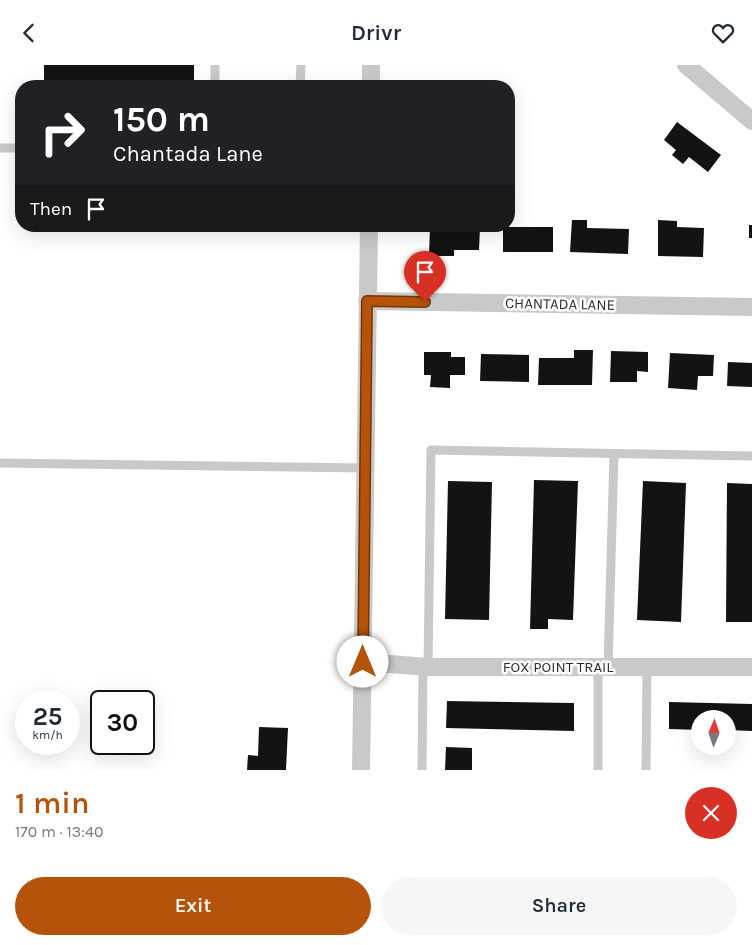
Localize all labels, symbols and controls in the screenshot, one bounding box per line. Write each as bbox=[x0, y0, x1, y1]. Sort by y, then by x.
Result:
icon: back bbox=[15, 19, 43, 47]
icon: heart bbox=[709, 19, 737, 47]
text: Drivr bbox=[351, 20, 401, 46]
text: 150 m bbox=[113, 99, 210, 140]
icon: right bbox=[30, 100, 95, 165]
text: Chantada Lane bbox=[113, 141, 263, 167]
icon: arrive bbox=[82, 195, 110, 223]
text: Then bbox=[30, 198, 72, 220]
pin bbox=[404, 251, 446, 302]
icon: arrive bbox=[411, 258, 439, 286]
street label: CHANTADA LANE bbox=[505, 294, 615, 314]
position arrow bbox=[336, 635, 388, 687]
street label: FOX POINT TRAIL bbox=[503, 658, 613, 676]
speed limit sign: 30 bbox=[90, 690, 155, 755]
text: 25 bbox=[33, 702, 62, 731]
north arrow bbox=[691, 710, 736, 755]
map controls bbox=[691, 710, 736, 755]
text: km/h bbox=[32, 728, 63, 742]
text: 1 min bbox=[15, 785, 89, 821]
button: close bbox=[685, 787, 737, 839]
text: 170 m · 13:40 bbox=[15, 822, 103, 841]
button: Exit bbox=[15, 877, 371, 935]
button: Share bbox=[381, 877, 737, 935]

